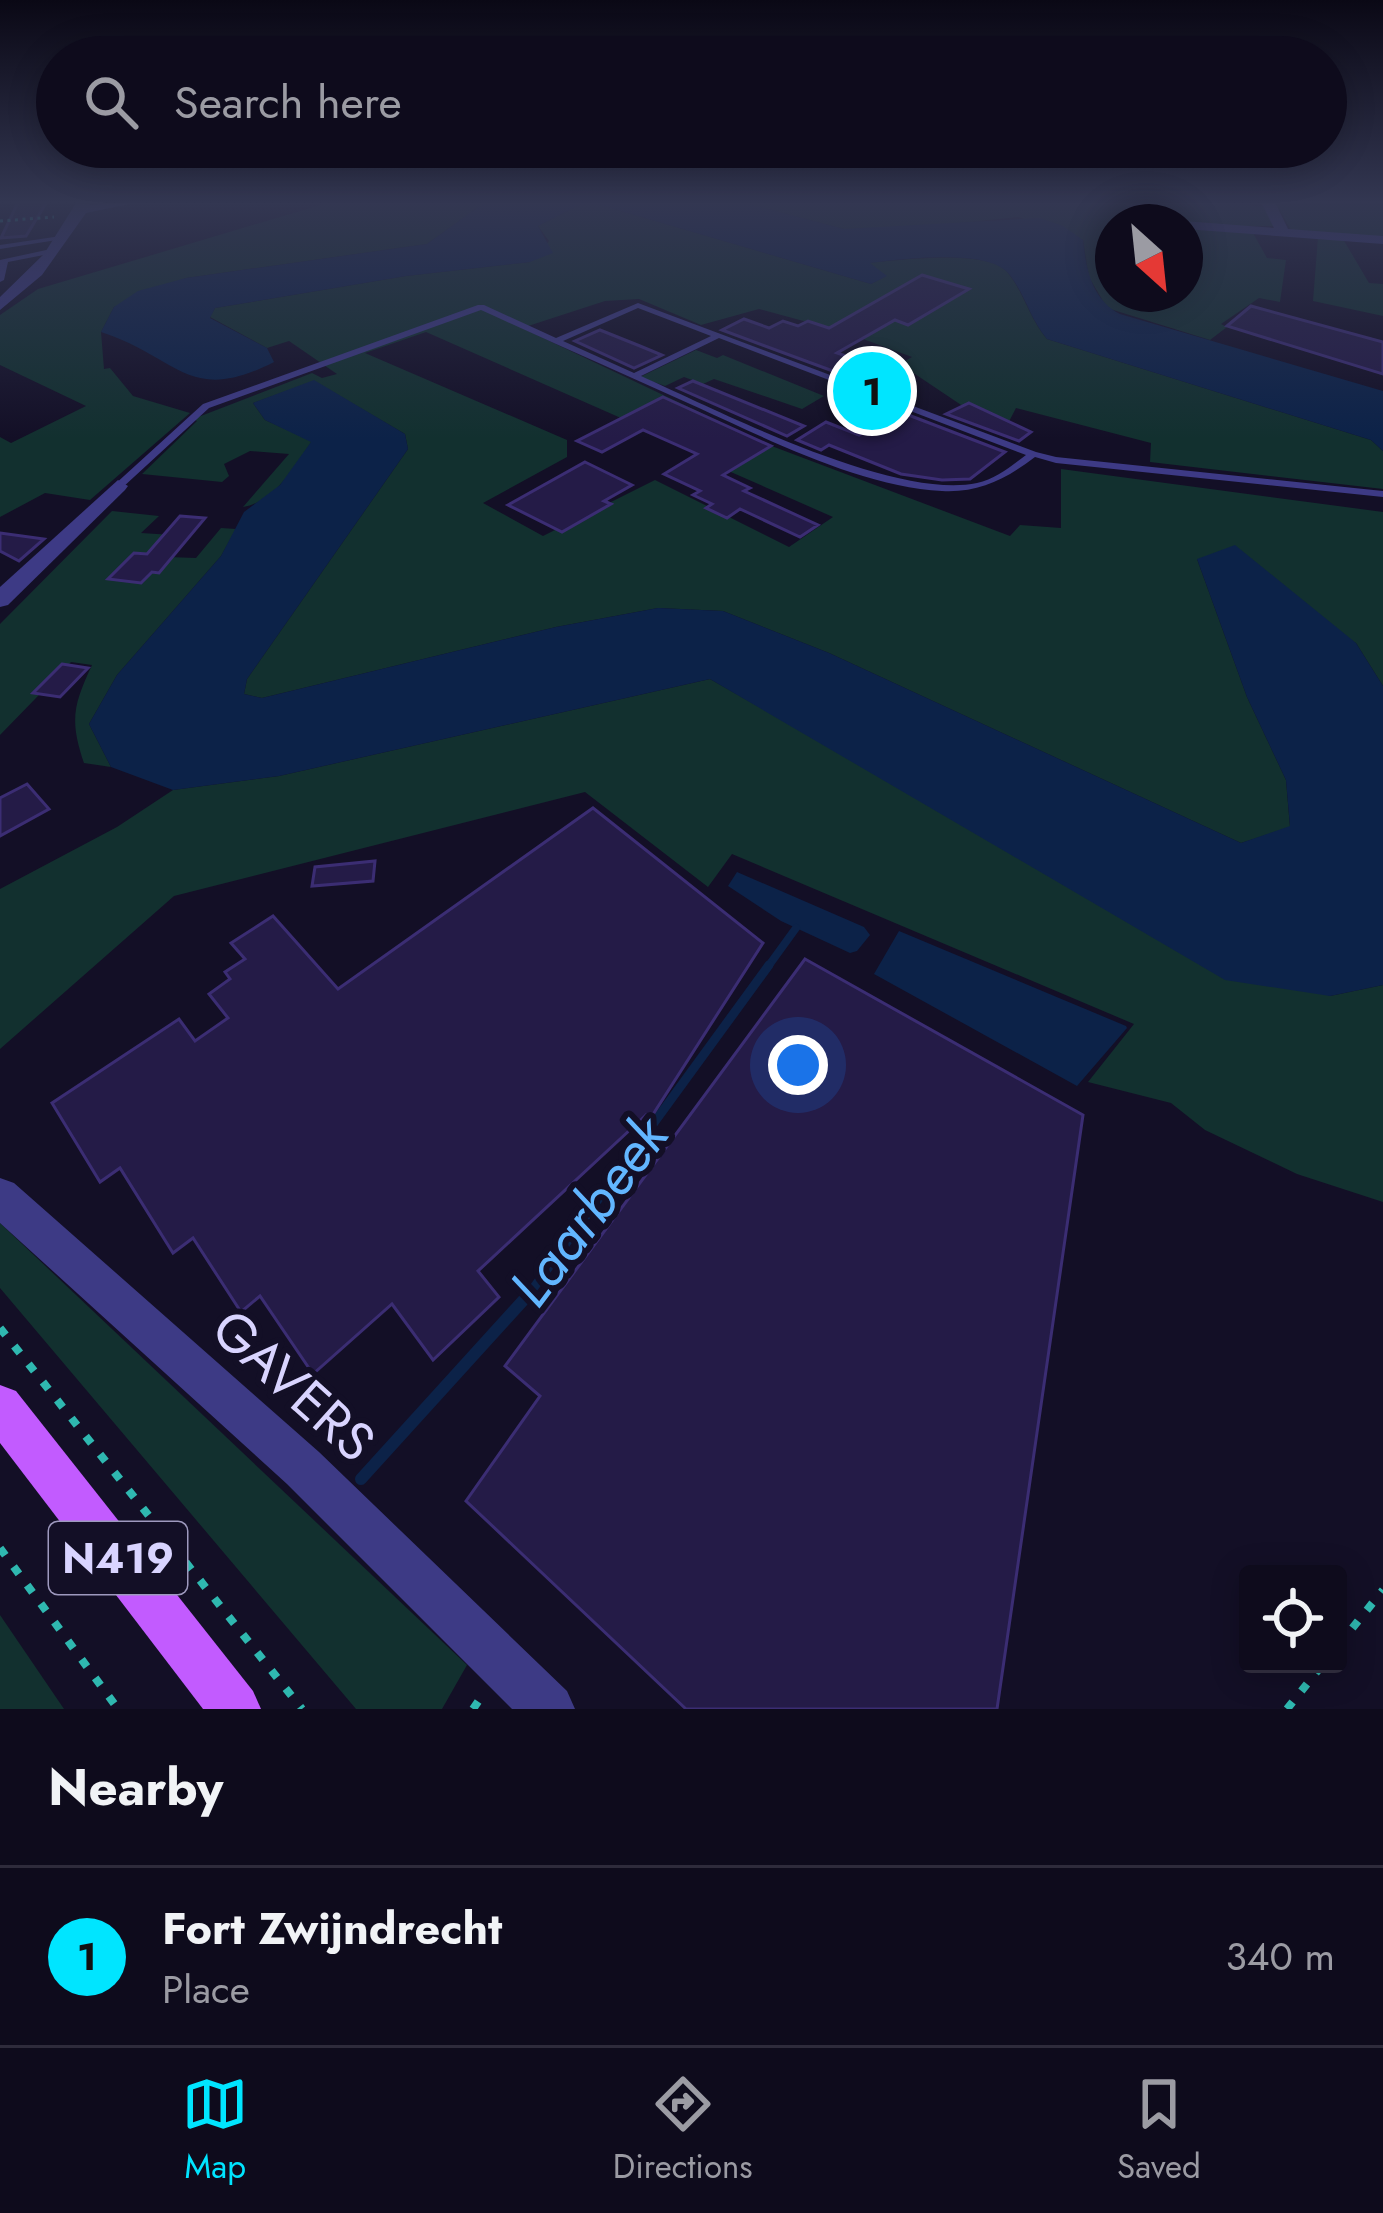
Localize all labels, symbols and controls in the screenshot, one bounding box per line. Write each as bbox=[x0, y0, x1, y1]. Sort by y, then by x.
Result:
search box bbox=[36, 36, 1347, 168]
icon: search bbox=[78, 69, 144, 135]
text: Search here bbox=[174, 70, 402, 135]
north arrow bbox=[1095, 204, 1203, 312]
pin: 1 bbox=[833, 346, 911, 436]
your location bbox=[768, 1035, 828, 1095]
water label: Laarbeek bbox=[489, 1096, 688, 1323]
street label: GAVERS bbox=[195, 1291, 393, 1479]
road number: N419 bbox=[49, 1522, 187, 1594]
map controls bbox=[1239, 1565, 1347, 1673]
button: locate bbox=[1239, 1565, 1347, 1673]
text: Nearby bbox=[48, 1750, 223, 1824]
text: Fort Zwijndrecht bbox=[162, 1896, 502, 1961]
text: 1 bbox=[77, 1928, 97, 1985]
text: 340 m bbox=[1225, 1928, 1335, 1985]
text: Place bbox=[162, 1961, 250, 2018]
tab: Map bbox=[182, 2071, 248, 2190]
tab: Directions bbox=[613, 2071, 753, 2190]
tab: Saved bbox=[1117, 2071, 1201, 2190]

